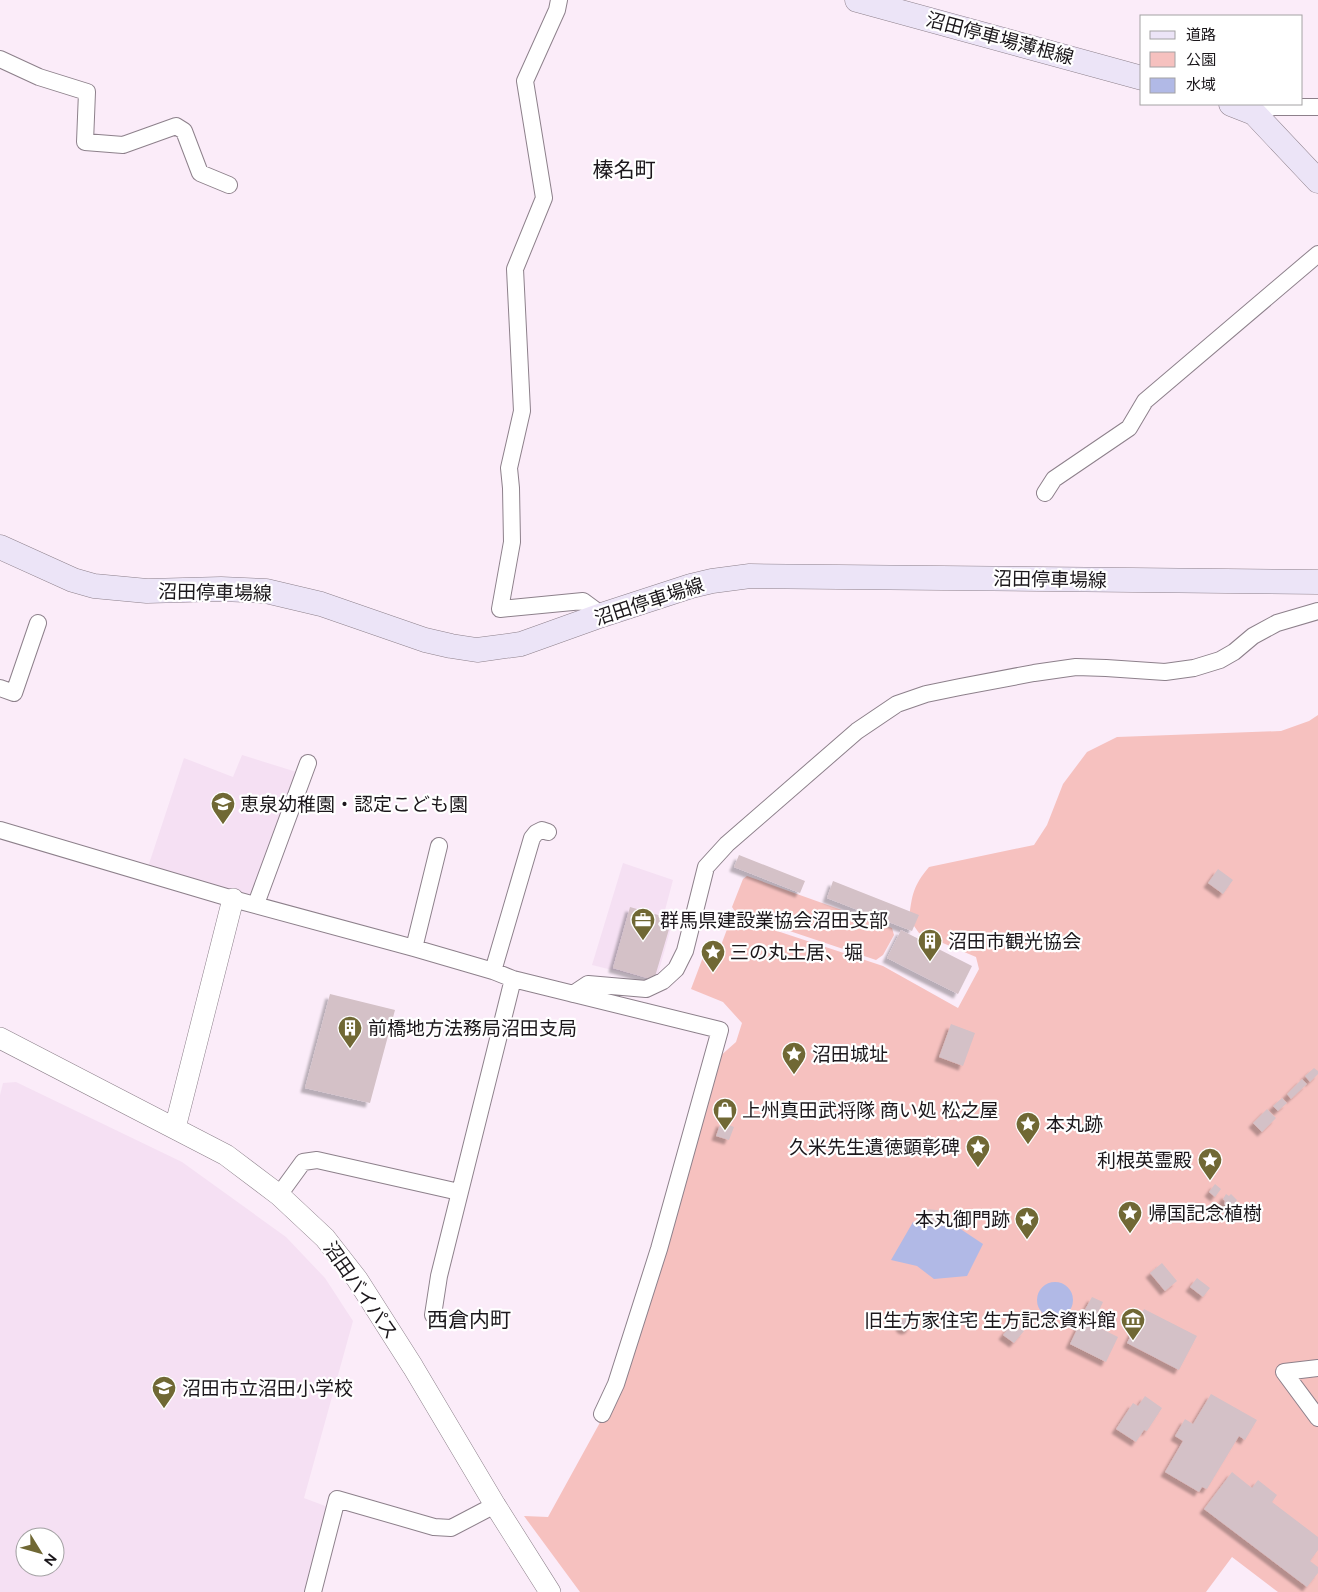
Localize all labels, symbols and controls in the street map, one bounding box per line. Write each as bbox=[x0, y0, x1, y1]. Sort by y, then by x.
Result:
street label: 沼田停車場薄根線 bbox=[923, 8, 1076, 69]
legend bbox=[1140, 15, 1303, 105]
text: 道路 bbox=[1186, 26, 1216, 44]
text: 公園 bbox=[1186, 51, 1216, 69]
text: 水域 bbox=[1186, 76, 1216, 94]
district label: 榛名町 bbox=[593, 157, 656, 182]
street label: 沼田停車場線 bbox=[993, 567, 1107, 592]
street label: 沼田停車場線 bbox=[591, 573, 707, 630]
street label: 沼田停車場線 bbox=[158, 580, 272, 605]
school or university icon: 恵泉幼稚園・認定こども園 bbox=[210, 791, 236, 825]
place label: 恵泉幼稚園・認定こども園 bbox=[240, 793, 468, 816]
office icon: 群馬県建設業協会沼田支部 bbox=[630, 907, 656, 941]
place label: 群馬県建設業協会沼田支部 bbox=[660, 909, 888, 932]
building icon: 沼田市観光協会 bbox=[917, 928, 943, 962]
place label: 沼田市観光協会 bbox=[948, 930, 1081, 953]
place icon: 三の丸土居、堀 bbox=[700, 939, 726, 973]
place label: 三の丸土居、堀 bbox=[730, 941, 863, 964]
building icon: 前橋地方法務局沼田支局 bbox=[337, 1015, 363, 1049]
place label: 前橋地方法務局沼田支局 bbox=[368, 1017, 577, 1040]
place icon: 沼田城址 bbox=[781, 1041, 807, 1075]
place label: 沼田城址 bbox=[812, 1043, 888, 1066]
shop icon: 上州真田武将隊 商い処 松之屋 bbox=[712, 1097, 738, 1131]
place label: 上州真田武将隊 商い処 松之屋 bbox=[742, 1099, 998, 1122]
place icon: 本丸跡 bbox=[1015, 1111, 1041, 1145]
place label: 本丸跡 bbox=[1046, 1113, 1103, 1136]
place icon: 久米先生遺徳顕彰碑 bbox=[965, 1134, 991, 1168]
place label: 久米先生遺徳顕彰碑 bbox=[789, 1136, 960, 1159]
place icon: 利根英霊殿 bbox=[1197, 1147, 1223, 1181]
place label: 利根英霊殿 bbox=[1097, 1149, 1192, 1172]
place icon: 帰国記念植樹 bbox=[1117, 1200, 1143, 1234]
place label: 帰国記念植樹 bbox=[1148, 1202, 1262, 1225]
place icon: 本丸御門跡 bbox=[1014, 1206, 1040, 1240]
place label: 本丸御門跡 bbox=[915, 1208, 1010, 1231]
street label: 沼田バイパス bbox=[319, 1237, 403, 1343]
district label: 西倉内町 bbox=[427, 1307, 511, 1332]
museum icon: 旧生方家住宅 生方記念資料館 bbox=[1120, 1307, 1146, 1341]
place label: 旧生方家住宅 生方記念資料館 bbox=[864, 1309, 1116, 1332]
school or university icon: 沼田市立沼田小学校 bbox=[151, 1375, 177, 1409]
place label: 沼田市立沼田小学校 bbox=[182, 1377, 353, 1400]
north arrow bbox=[15, 1527, 65, 1577]
text: N bbox=[40, 1550, 60, 1569]

